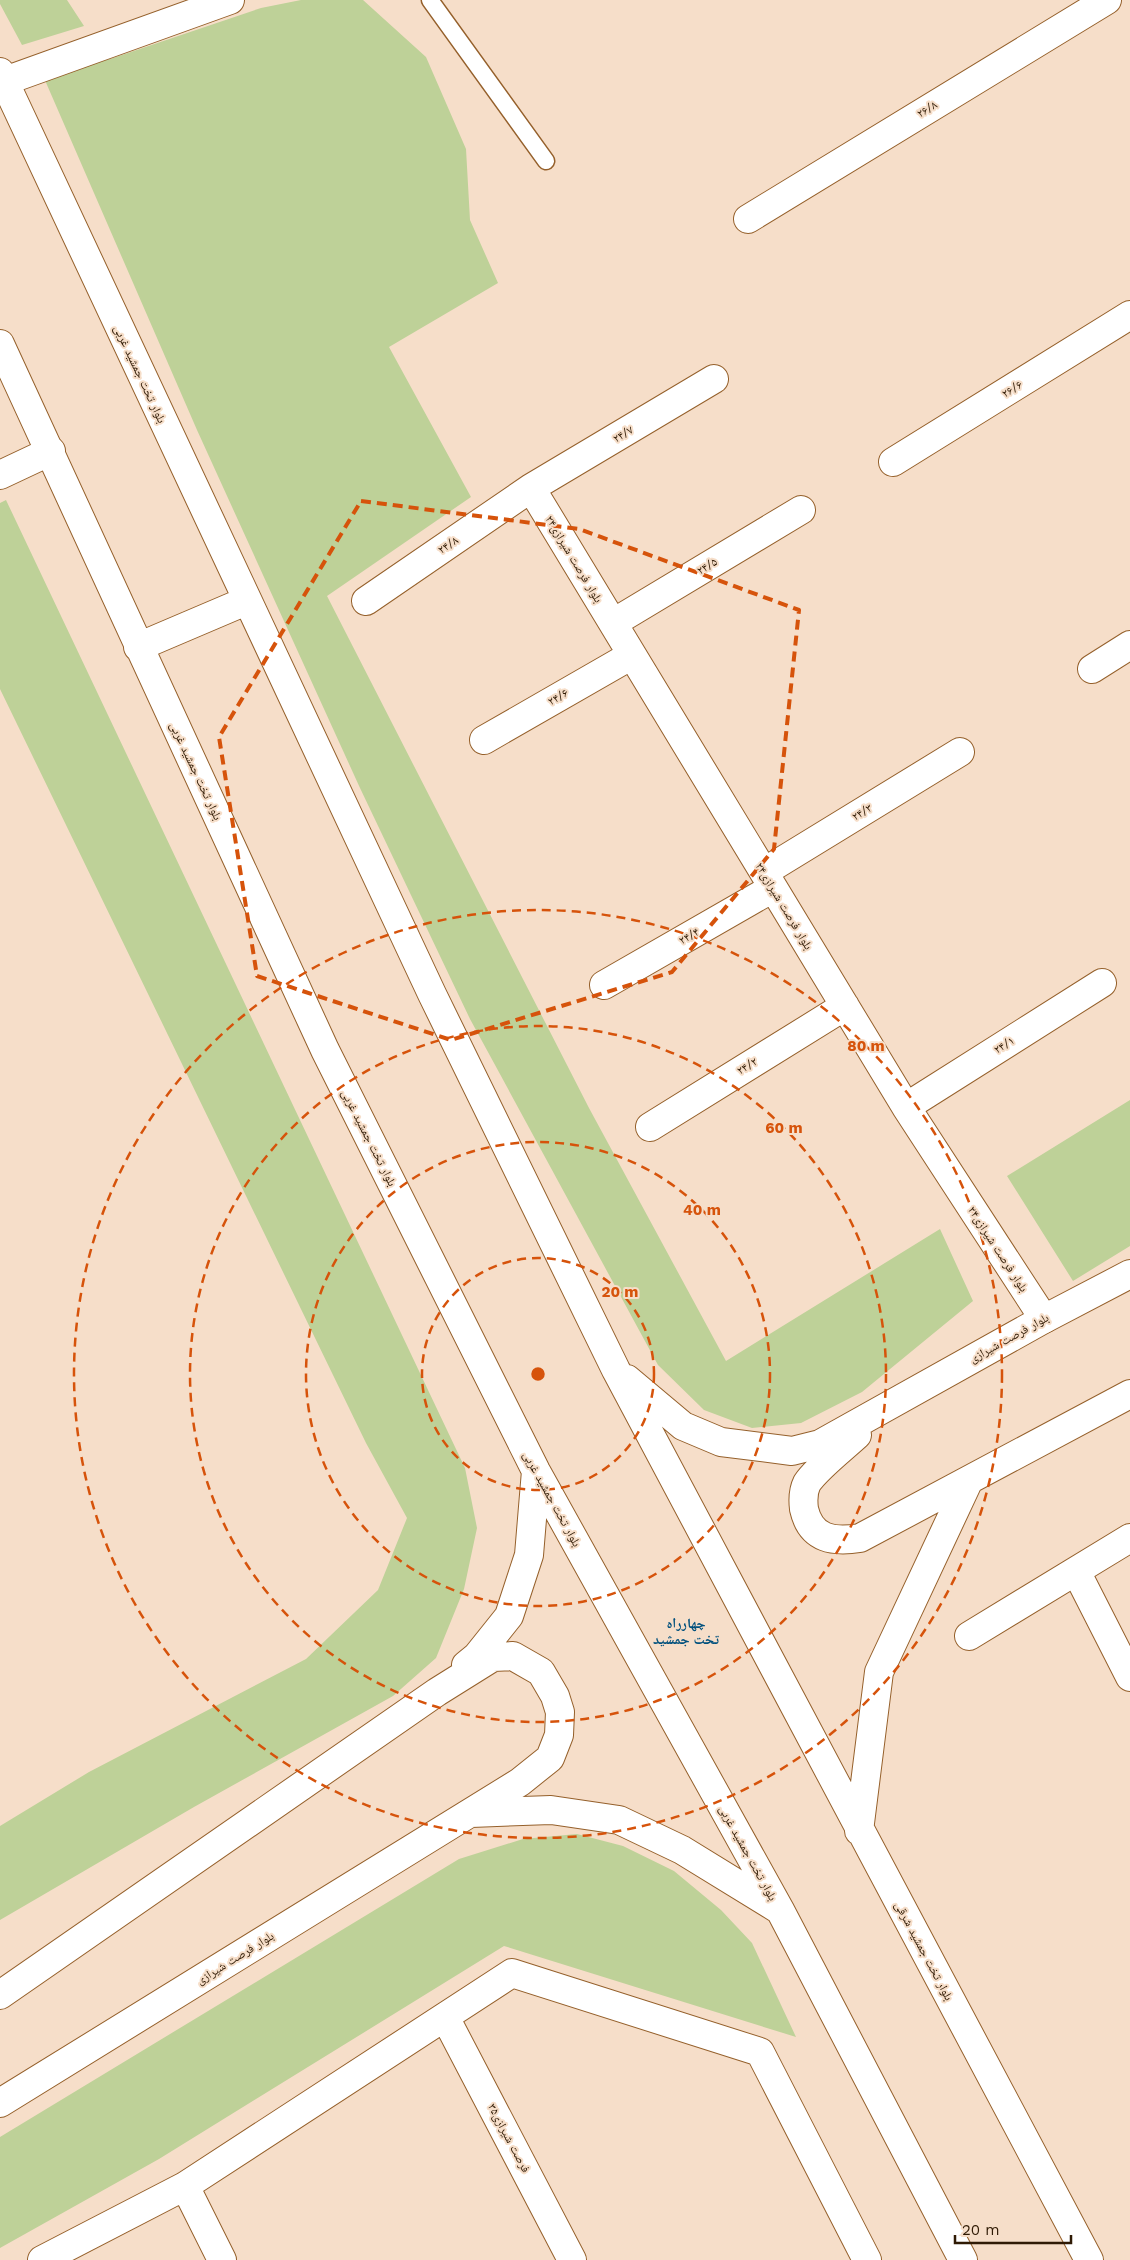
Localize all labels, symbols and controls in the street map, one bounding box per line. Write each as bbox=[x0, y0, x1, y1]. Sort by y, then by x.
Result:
street label: ۲۶/۸ bbox=[914, 97, 940, 121]
street label: بلوار تخت جمشید غربی bbox=[111, 323, 169, 425]
street label: ۲۶/۶ bbox=[999, 377, 1025, 401]
street label: ۲۴/۷ bbox=[610, 422, 636, 446]
street label: بلوار فرصت شیرازی۲۴ bbox=[542, 513, 606, 605]
street label: ۲۴/۸ bbox=[435, 533, 461, 557]
street label: ۲۴/۵ bbox=[694, 554, 720, 578]
street label: ۲۴/۶ bbox=[545, 686, 571, 708]
street label: بلوار تخت جمشید غربی bbox=[167, 720, 225, 822]
street label: ۲۴/۳ bbox=[849, 800, 875, 824]
street label: بلوار فرصت شیرازی۲۴ bbox=[752, 860, 816, 952]
street label: ۲۴/۴ bbox=[676, 925, 702, 947]
street label: ۲۴/۱ bbox=[991, 1033, 1017, 1057]
text: 80 m bbox=[847, 1037, 885, 1055]
street label: ۲۴/۲ bbox=[734, 1054, 760, 1078]
street label: بلوار تخت جمشید غربی bbox=[338, 1087, 399, 1189]
text: 60 m bbox=[765, 1119, 803, 1137]
text: 40 m bbox=[683, 1201, 721, 1219]
street label: بلوار فرصت شیرازی۲۴ bbox=[965, 1204, 1031, 1295]
text: 20 m bbox=[601, 1283, 639, 1301]
street label: بلوار فرصت شیرازی bbox=[967, 1310, 1051, 1366]
centre of rings bbox=[529, 1365, 547, 1383]
street label: بلوار تخت جمشید غربی bbox=[520, 1449, 584, 1549]
district label: چهارراه تخت جمشید bbox=[653, 1615, 719, 1647]
street label: بلوار تخت جمشید غربی bbox=[716, 1803, 780, 1903]
street label: بلوار تخت جمشید شرقی bbox=[892, 1899, 956, 2003]
street label: بلوار فرصت شیرازی bbox=[194, 1929, 276, 1988]
street label: فرصت شیرازی۳۵ bbox=[485, 2101, 533, 2175]
scale bar bbox=[955, 2212, 1071, 2244]
text: 20 m bbox=[962, 2221, 1000, 2239]

